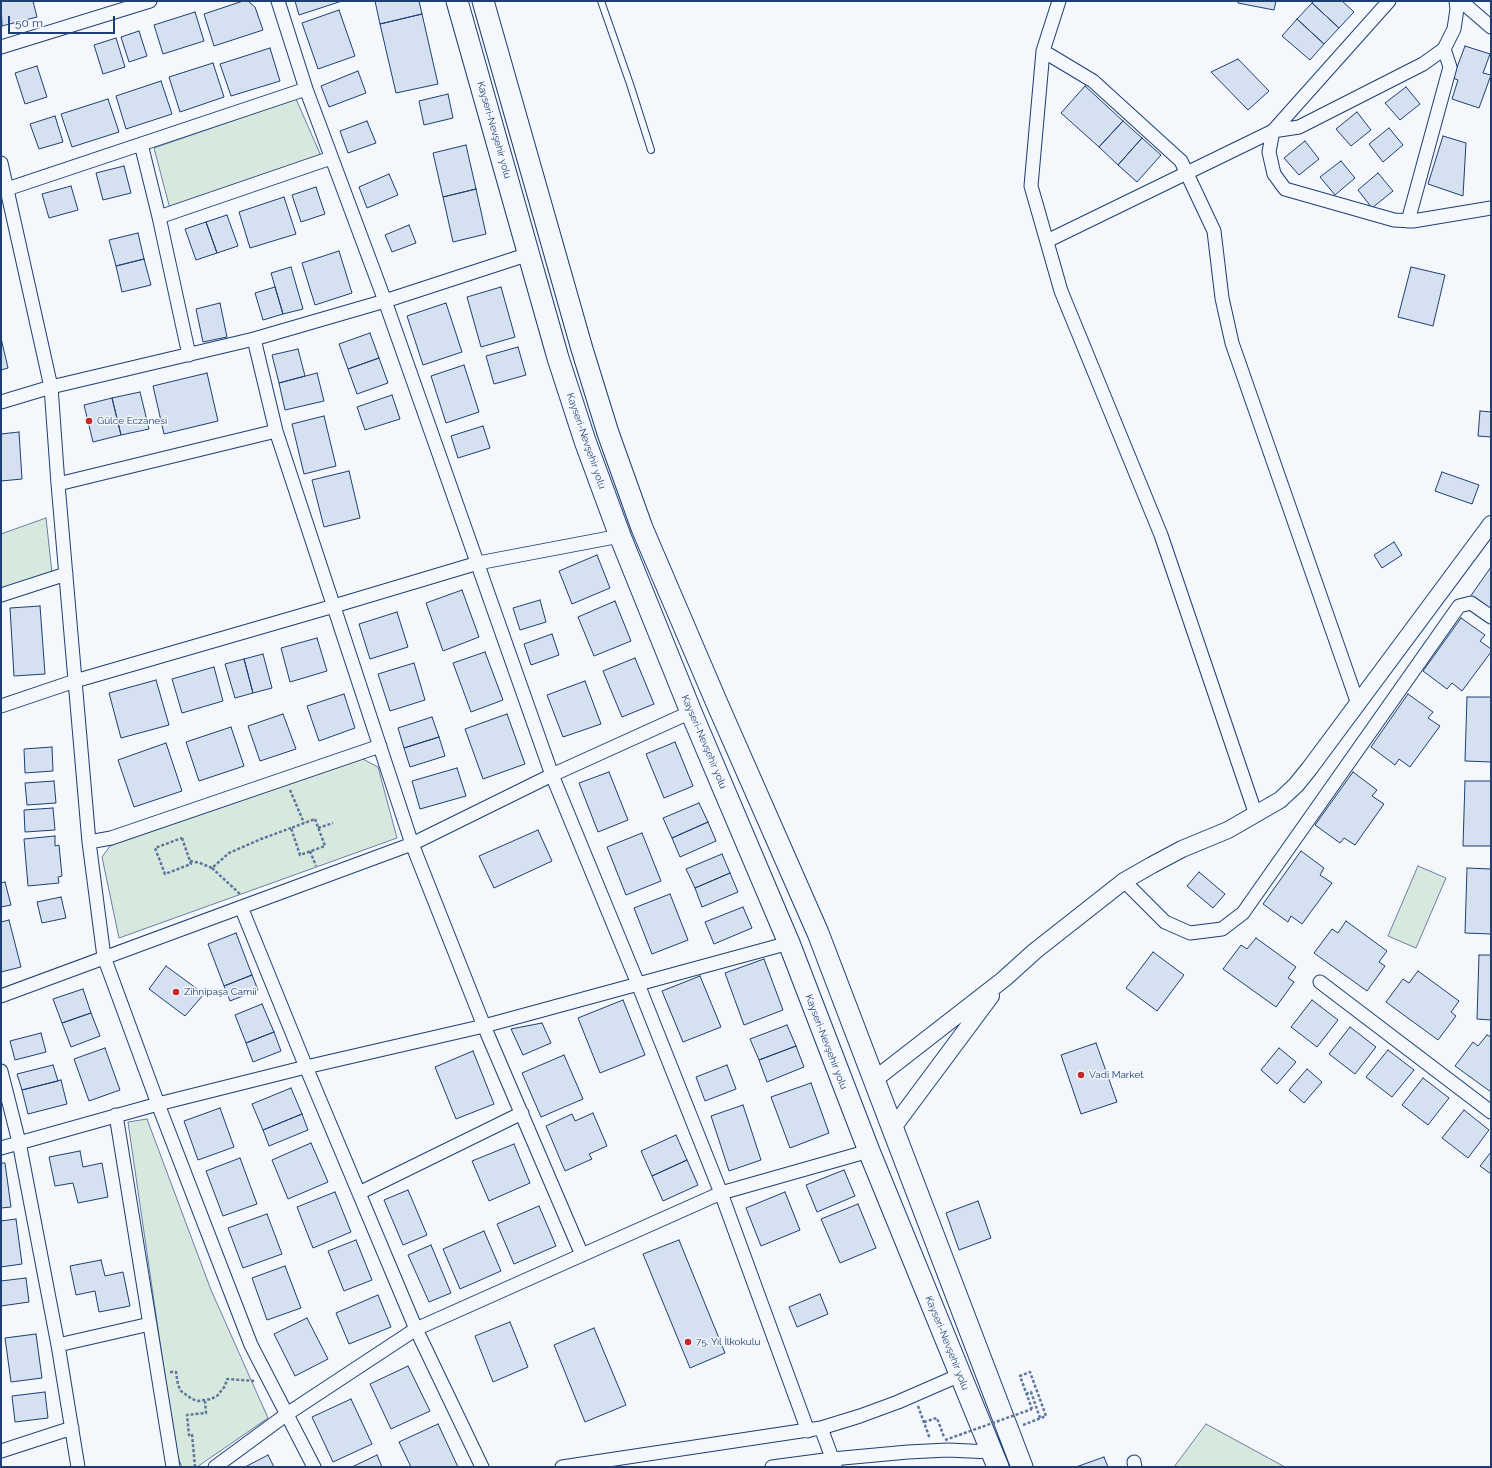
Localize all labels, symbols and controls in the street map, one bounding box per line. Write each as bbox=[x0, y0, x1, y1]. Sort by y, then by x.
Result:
scale bar bbox=[10, 8, 117, 34]
text: 50 m bbox=[15, 16, 43, 30]
street label: Kayseri-Nevşehir yolu bbox=[474, 80, 514, 180]
street label: Kayseri-Nevşehir yolu bbox=[564, 391, 608, 491]
place label: Gülce Eczanesi bbox=[97, 415, 167, 427]
marker: Gülce Eczanesi bbox=[84, 416, 94, 426]
street label: Kayseri-Nevşehir yolu bbox=[679, 693, 729, 791]
place label: Zihnipaşa Camii bbox=[184, 986, 257, 998]
marker: Zihnipaşa Camii bbox=[171, 987, 181, 997]
street label: Kayseri-Nevşehir yolu bbox=[802, 993, 850, 1091]
place label: Vadi Market bbox=[1089, 1069, 1144, 1081]
marker: Vadi Market bbox=[1076, 1070, 1086, 1080]
street label: Kayseri-Nevşehir yolu bbox=[923, 1294, 971, 1392]
place label: 75. Yıl İlkokulu bbox=[696, 1336, 760, 1348]
marker: 75. Yıl İlkokulu bbox=[683, 1337, 693, 1347]

